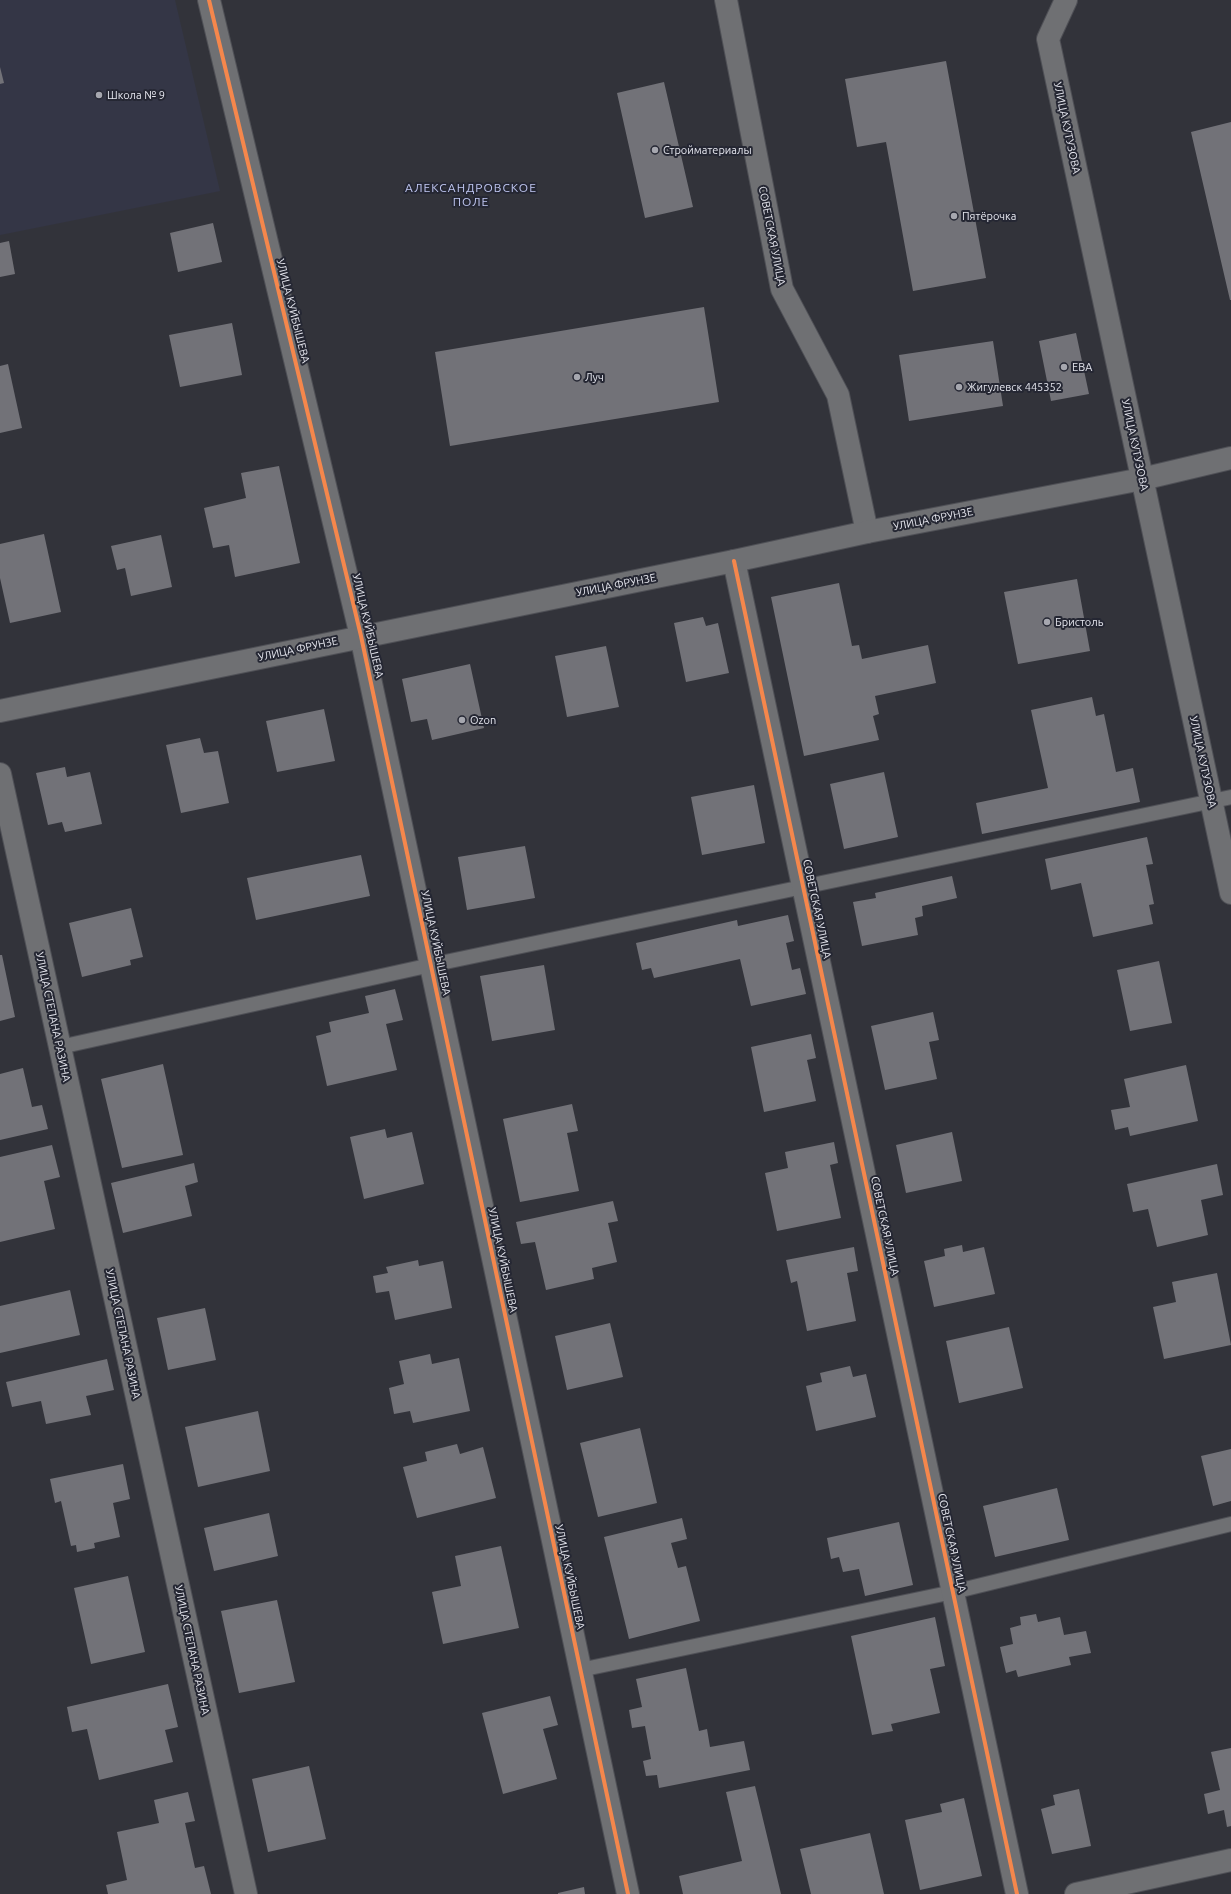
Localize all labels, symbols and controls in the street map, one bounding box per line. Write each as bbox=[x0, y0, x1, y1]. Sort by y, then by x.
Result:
street label: УЛИЦА КУТУЗОВА bbox=[1051, 81, 1083, 175]
place label: Школа № 9 bbox=[107, 88, 165, 102]
marker: Школа № 9 bbox=[94, 90, 104, 100]
place label: Стройматериалы bbox=[663, 143, 752, 157]
marker: Стройматериалы bbox=[650, 145, 660, 155]
district label: АЛЕКСАНДРОВСКОЕ ПОЛЕ bbox=[405, 181, 537, 209]
street label: СОВЕТСКАЯ УЛИЦА bbox=[756, 185, 788, 287]
place label: Пятёрочка bbox=[962, 209, 1016, 223]
marker: Пятёрочка bbox=[949, 211, 959, 221]
street label: УЛИЦА КУЙБЫШЕВА bbox=[274, 258, 312, 364]
place label: ЕВА bbox=[1072, 360, 1092, 374]
marker: ЕВА bbox=[1059, 362, 1069, 372]
place label: Луч bbox=[585, 370, 604, 384]
marker: Луч bbox=[572, 372, 582, 382]
place label: Жигулевск 445352 bbox=[967, 380, 1062, 394]
marker: Жигулевск 445352 bbox=[954, 382, 964, 392]
street label: УЛИЦА КУТУЗОВА bbox=[1119, 398, 1151, 492]
street label: УЛИЦА ФРУНЗЕ bbox=[892, 505, 974, 533]
street label: УЛИЦА ФРУНЗЕ bbox=[575, 571, 657, 599]
street label: УЛИЦА КУЙБЫШЕВА bbox=[350, 572, 386, 680]
place label: Бристоль bbox=[1055, 615, 1103, 629]
marker: Бристоль bbox=[1042, 617, 1052, 627]
street label: УЛИЦА ФРУНЗЕ bbox=[257, 634, 339, 664]
place label: Ozon bbox=[470, 713, 496, 727]
marker: Ozon bbox=[457, 715, 467, 725]
street label: УЛИЦА КУТУЗОВА bbox=[1187, 715, 1219, 809]
street label: СОВЕТСКАЯ УЛИЦА bbox=[800, 858, 834, 960]
street label: УЛИЦА КУЙБЫШЕВА bbox=[418, 889, 454, 997]
street label: УЛИЦА СТЕПАНА РАЗИНА bbox=[33, 951, 73, 1083]
street label: СОВЕТСКАЯ УЛИЦА bbox=[868, 1175, 902, 1277]
street label: УЛИЦА КУЙБЫШЕВА bbox=[485, 1206, 521, 1314]
street label: УЛИЦА СТЕПАНА РАЗИНА bbox=[103, 1268, 143, 1400]
street label: СОВЕТСКАЯ УЛИЦА bbox=[935, 1492, 969, 1594]
street label: УЛИЦА КУЙБЫШЕВА bbox=[552, 1523, 588, 1631]
street label: УЛИЦА СТЕПАНА РАЗИНА bbox=[172, 1584, 212, 1716]

